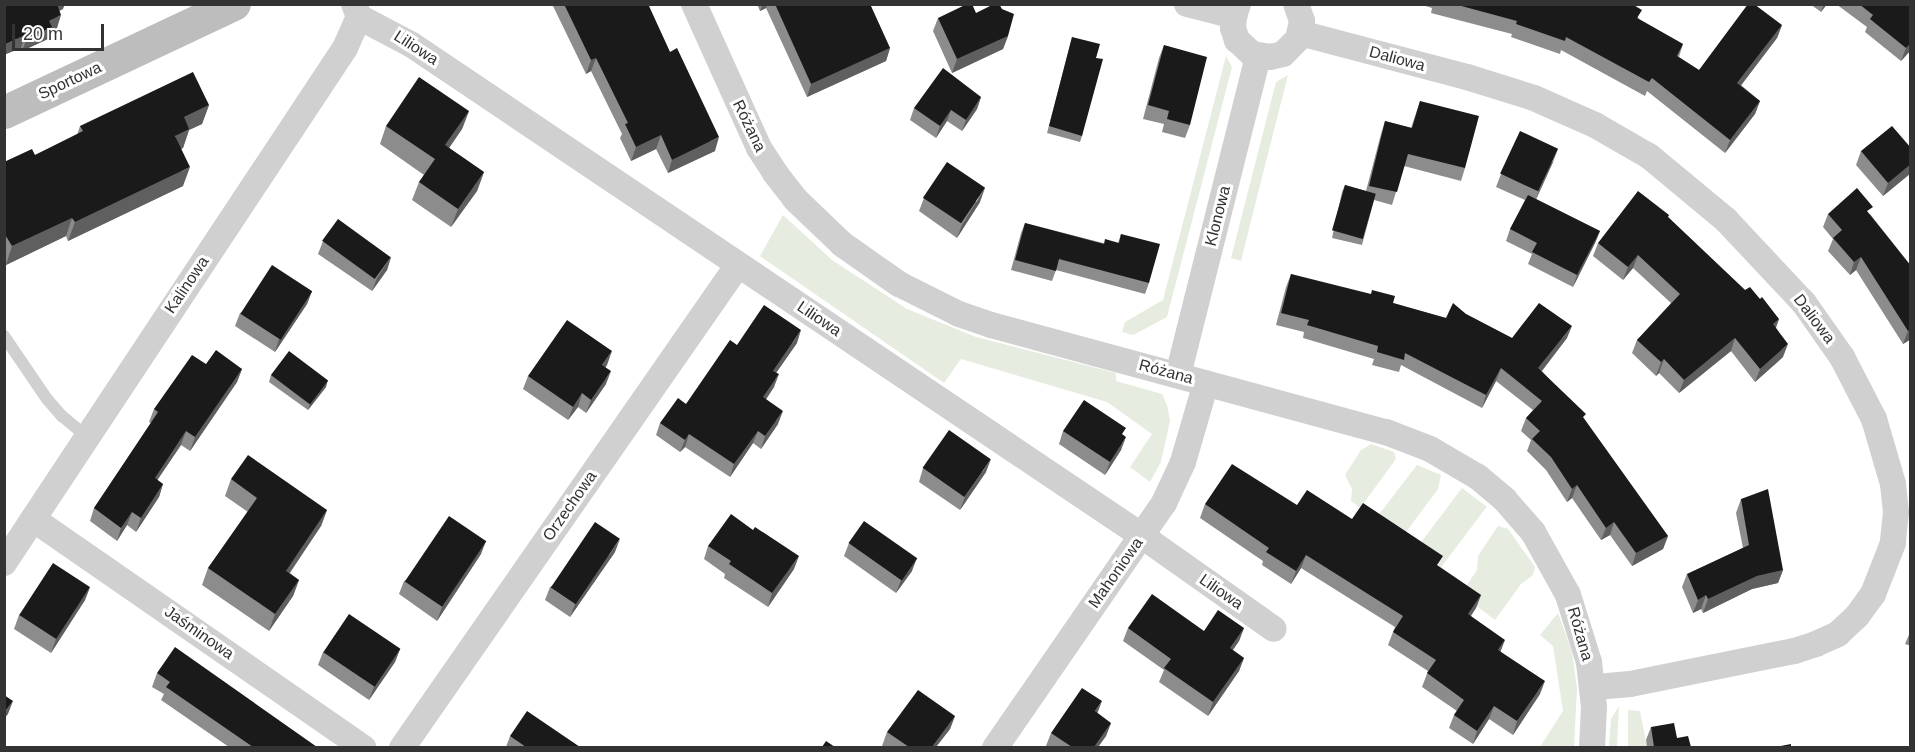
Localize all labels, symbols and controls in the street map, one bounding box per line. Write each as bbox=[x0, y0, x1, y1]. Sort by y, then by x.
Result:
scale bar bbox=[15, 12, 106, 50]
text: 20 m bbox=[23, 24, 63, 44]
street label: Liliowa bbox=[390, 27, 442, 69]
street label: Daliowa bbox=[1367, 42, 1427, 76]
street label: Sportowa bbox=[35, 58, 105, 104]
street label: Różana bbox=[728, 97, 770, 155]
street label: Klonowa bbox=[1201, 184, 1235, 248]
street label: Kalinowa bbox=[161, 253, 213, 317]
street label: Daliowa bbox=[1789, 290, 1839, 348]
street label: Liliowa bbox=[793, 297, 845, 341]
street label: Różana bbox=[1137, 356, 1195, 388]
street label: Orzechowa bbox=[539, 467, 601, 545]
street label: Mahoniowa bbox=[1085, 534, 1147, 612]
street label: Liliowa bbox=[1195, 570, 1247, 614]
street label: Jaśminowa bbox=[161, 602, 237, 664]
street label: Różana bbox=[1563, 605, 1597, 663]

